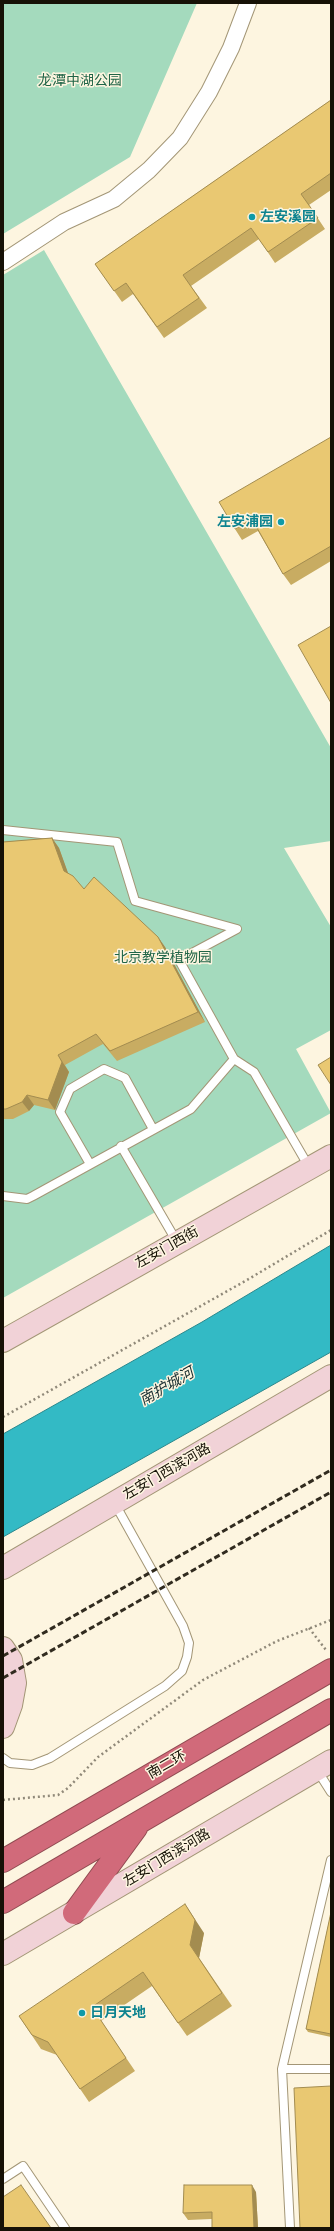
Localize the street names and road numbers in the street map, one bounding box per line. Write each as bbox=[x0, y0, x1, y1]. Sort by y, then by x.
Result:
street label: 左安门西街 bbox=[132, 1224, 202, 1272]
street label: 左安门西滨河路 bbox=[120, 1440, 214, 1504]
street label: 南二环 bbox=[145, 1747, 189, 1783]
street label: 左安门西滨河路 bbox=[121, 1826, 213, 1890]

